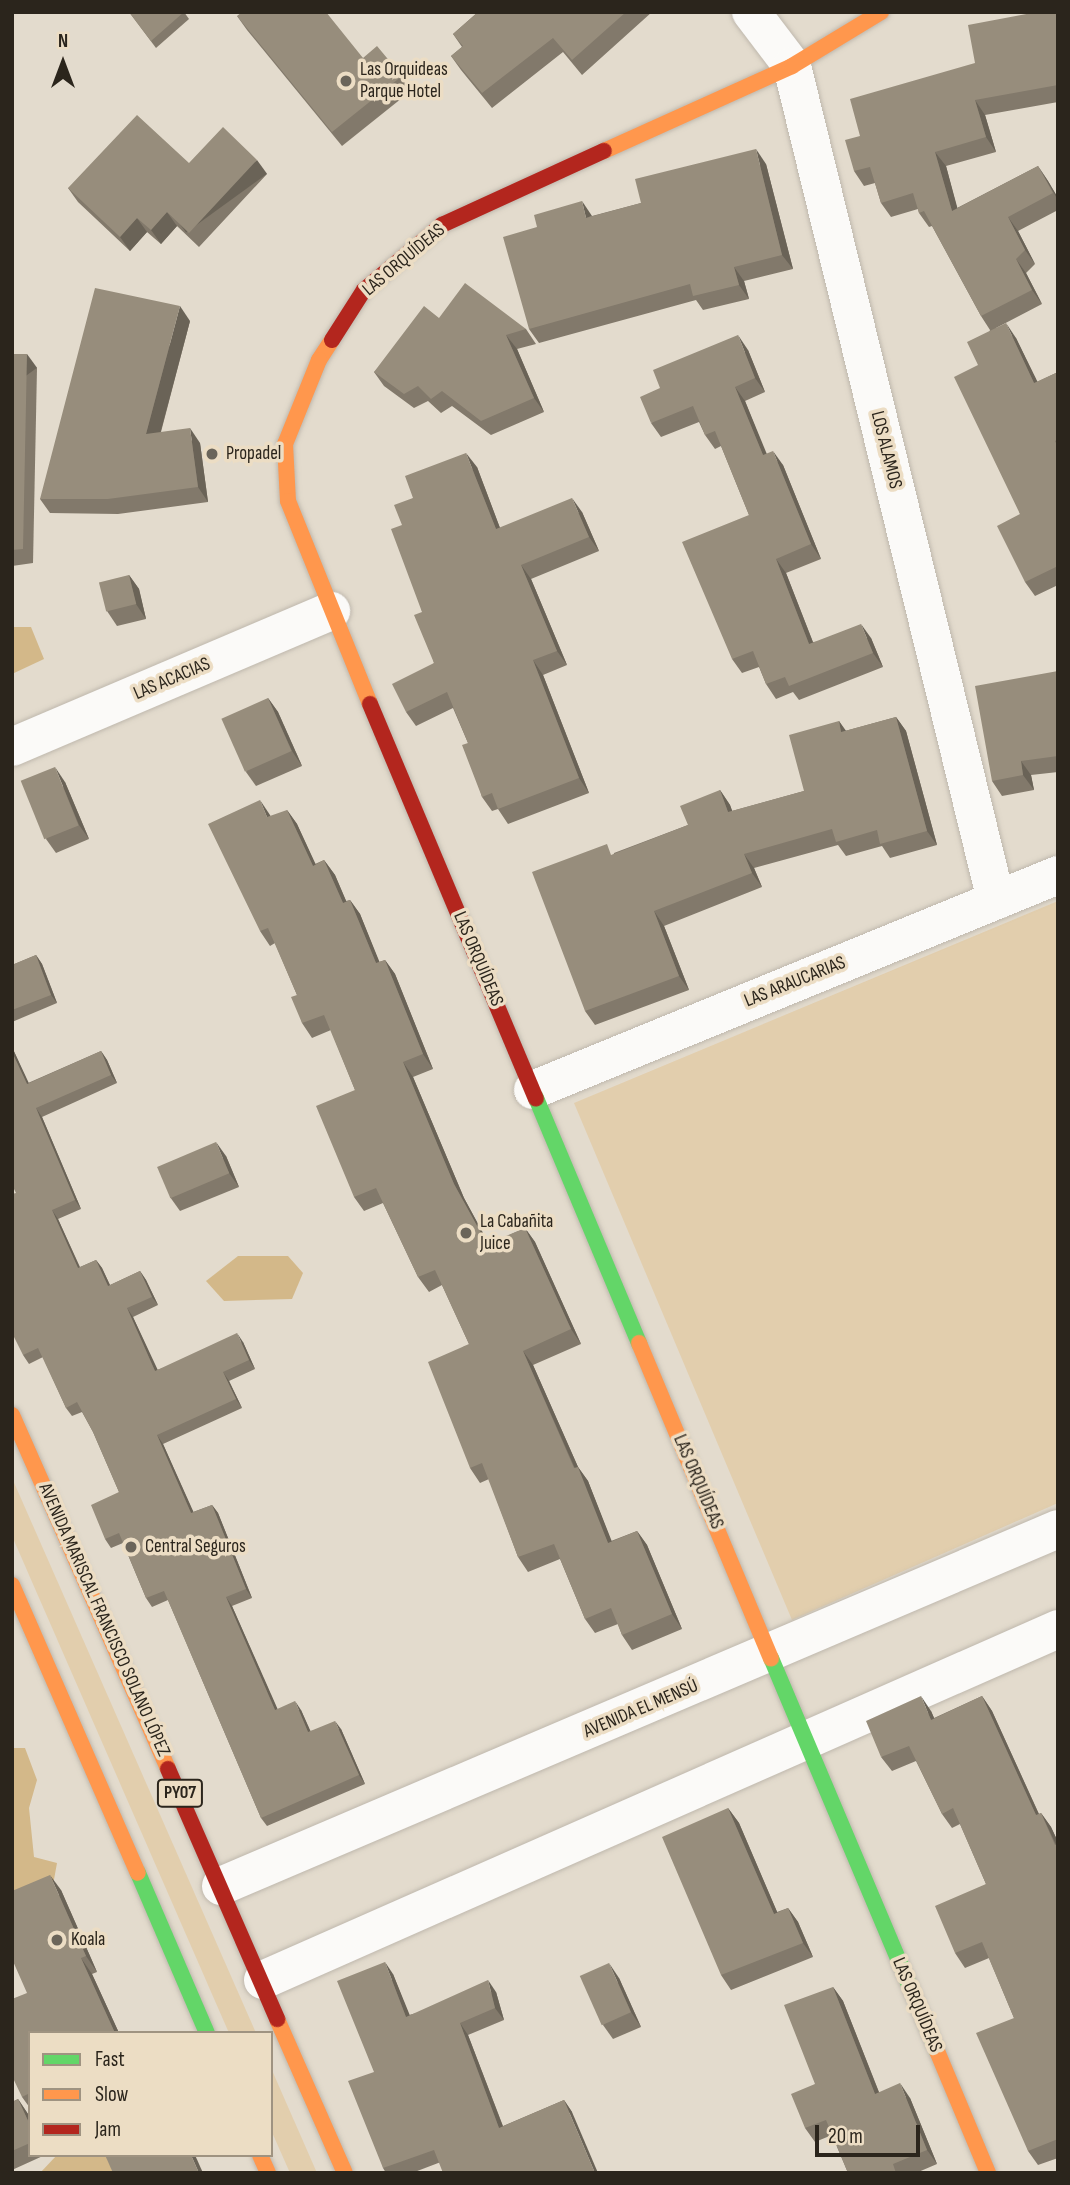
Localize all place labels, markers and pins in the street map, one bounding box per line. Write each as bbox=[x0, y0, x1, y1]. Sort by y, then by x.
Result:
place label: Las Orquideas Parque Hotel bbox=[360, 59, 448, 103]
marker: Las Orquideas Parque Hotel bbox=[338, 73, 354, 89]
place label: Propadel bbox=[226, 443, 281, 465]
marker: Propadel bbox=[204, 446, 220, 462]
place label: La Cabañita Juice bbox=[480, 1211, 553, 1255]
marker: La Cabañita Juice bbox=[458, 1225, 474, 1241]
place label: Central Seguros bbox=[145, 1536, 246, 1558]
marker: Central Seguros bbox=[123, 1539, 139, 1555]
place label: Koala bbox=[71, 1929, 105, 1951]
marker: Koala bbox=[49, 1932, 65, 1948]

